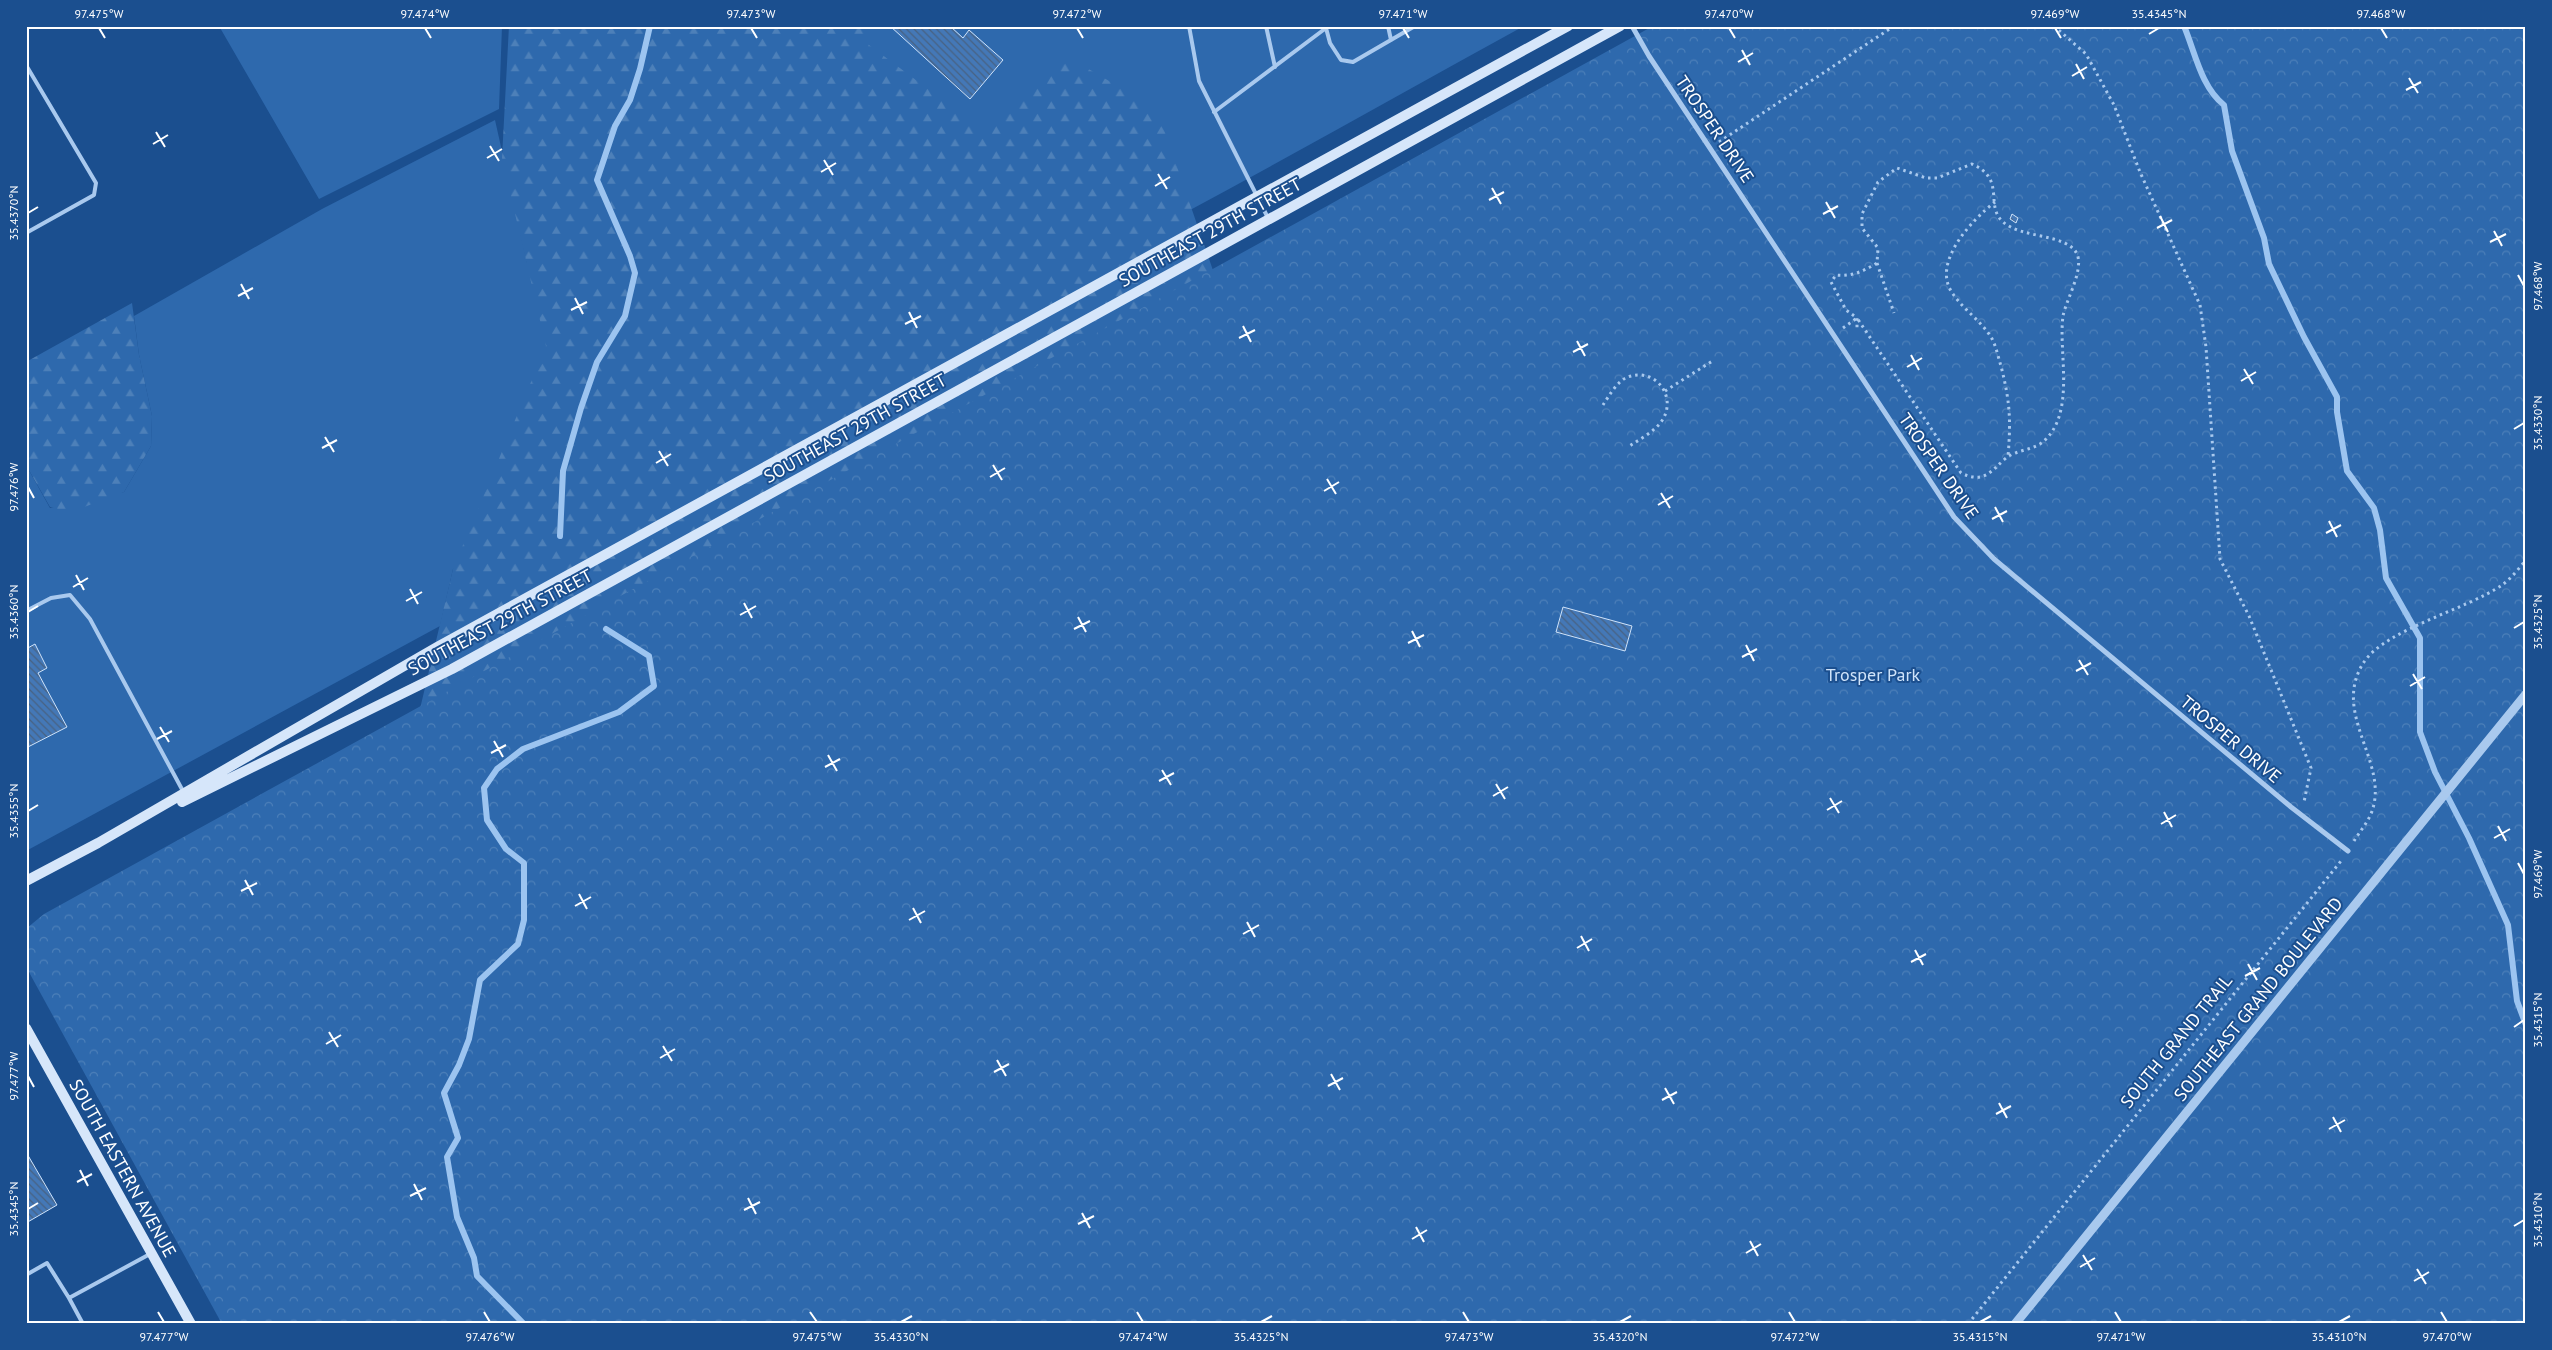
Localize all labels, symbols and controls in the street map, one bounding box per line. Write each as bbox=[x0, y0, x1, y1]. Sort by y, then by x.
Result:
text: 97.475°W bbox=[75, 6, 124, 21]
text: 97.474°W bbox=[401, 6, 450, 21]
text: 97.473°W bbox=[727, 6, 776, 21]
text: 97.472°W bbox=[1053, 6, 1102, 21]
text: 97.471°W bbox=[1379, 6, 1428, 21]
text: 97.470°W bbox=[1705, 6, 1754, 21]
text: 97.469°W bbox=[2031, 6, 2080, 21]
text: 35.4345°N bbox=[2132, 6, 2186, 21]
text: 97.468°W bbox=[2357, 6, 2406, 21]
street label: TROSPER DRIVE bbox=[1671, 71, 1759, 187]
street label: SOUTHEAST 29TH STREET bbox=[1115, 172, 1305, 292]
text: 35.4370°N bbox=[6, 186, 21, 240]
text: 97.468°W bbox=[2530, 261, 2545, 310]
street label: SOUTHEAST 29TH STREET bbox=[760, 368, 950, 488]
text: 35.4330°N bbox=[2530, 396, 2545, 450]
street label: TROSPER DRIVE bbox=[1894, 408, 1984, 524]
text: 97.476°W bbox=[6, 462, 21, 511]
street label: SOUTHEAST 29TH STREET bbox=[404, 564, 596, 680]
text: 35.4360°N bbox=[6, 585, 21, 639]
text: 35.4325°N bbox=[2530, 595, 2545, 649]
park label: Trosper Park bbox=[1826, 663, 1921, 686]
street label: TROSPER DRIVE bbox=[2176, 690, 2286, 788]
text: 35.4355°N bbox=[6, 784, 21, 838]
text: 97.469°W bbox=[2530, 849, 2545, 898]
street label: SOUTHEAST GRAND BOULEVARD bbox=[2169, 892, 2347, 1106]
street label: SOUTH GRAND TRAIL bbox=[2115, 969, 2237, 1113]
text: 35.4315°N bbox=[2530, 993, 2545, 1047]
text: 97.477°W bbox=[6, 1051, 21, 1100]
street label: SOUTH EASTERN AVENUE bbox=[64, 1075, 182, 1261]
text: 35.4345°N bbox=[6, 1182, 21, 1236]
text: 35.4310°N bbox=[2530, 1193, 2545, 1247]
text: 97.477°W bbox=[140, 1329, 189, 1344]
text: 97.476°W bbox=[466, 1329, 515, 1344]
text: 97.475°W bbox=[793, 1329, 842, 1344]
text: 35.4330°N bbox=[874, 1329, 928, 1344]
text: 97.474°W bbox=[1119, 1329, 1168, 1344]
text: 35.4325°N bbox=[1234, 1329, 1288, 1344]
text: 97.473°W bbox=[1445, 1329, 1494, 1344]
text: 35.4320°N bbox=[1593, 1329, 1647, 1344]
text: 97.472°W bbox=[1771, 1329, 1820, 1344]
text: 35.4315°N bbox=[1953, 1329, 2007, 1344]
text: 97.471°W bbox=[2097, 1329, 2146, 1344]
text: 35.4310°N bbox=[2312, 1329, 2366, 1344]
text: 97.470°W bbox=[2423, 1329, 2472, 1344]

